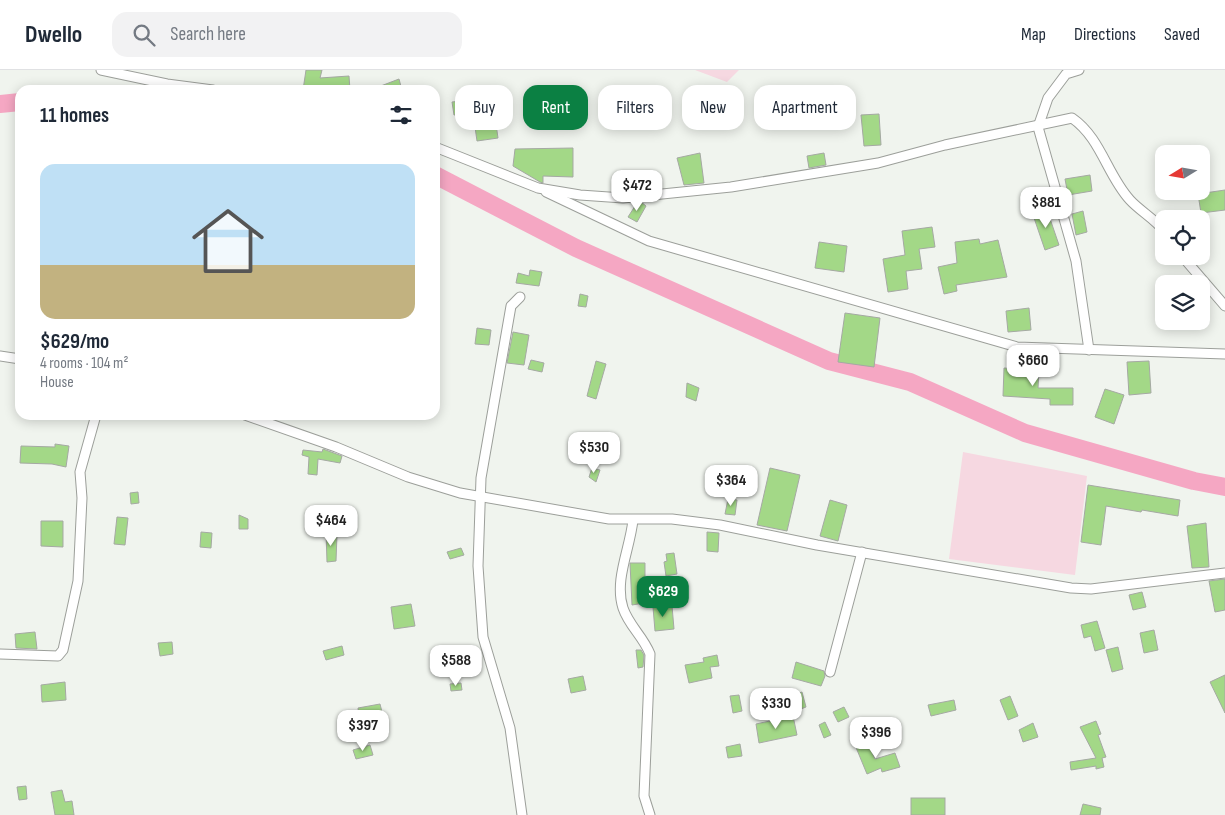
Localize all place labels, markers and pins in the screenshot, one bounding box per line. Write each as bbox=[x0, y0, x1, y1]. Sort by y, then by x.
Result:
pin: $472 bbox=[607, 170, 667, 212]
pin: $881 bbox=[1016, 186, 1076, 229]
pin: $660 bbox=[1003, 344, 1063, 387]
pin: $530 bbox=[564, 432, 624, 474]
pin: $364 bbox=[701, 464, 761, 507]
pin: $464 bbox=[301, 504, 361, 547]
pin: $629 bbox=[633, 576, 693, 618]
pin: $588 bbox=[426, 644, 486, 687]
pin: $330 bbox=[746, 688, 806, 730]
pin: $397 bbox=[333, 710, 393, 752]
pin: $396 bbox=[846, 716, 906, 759]

